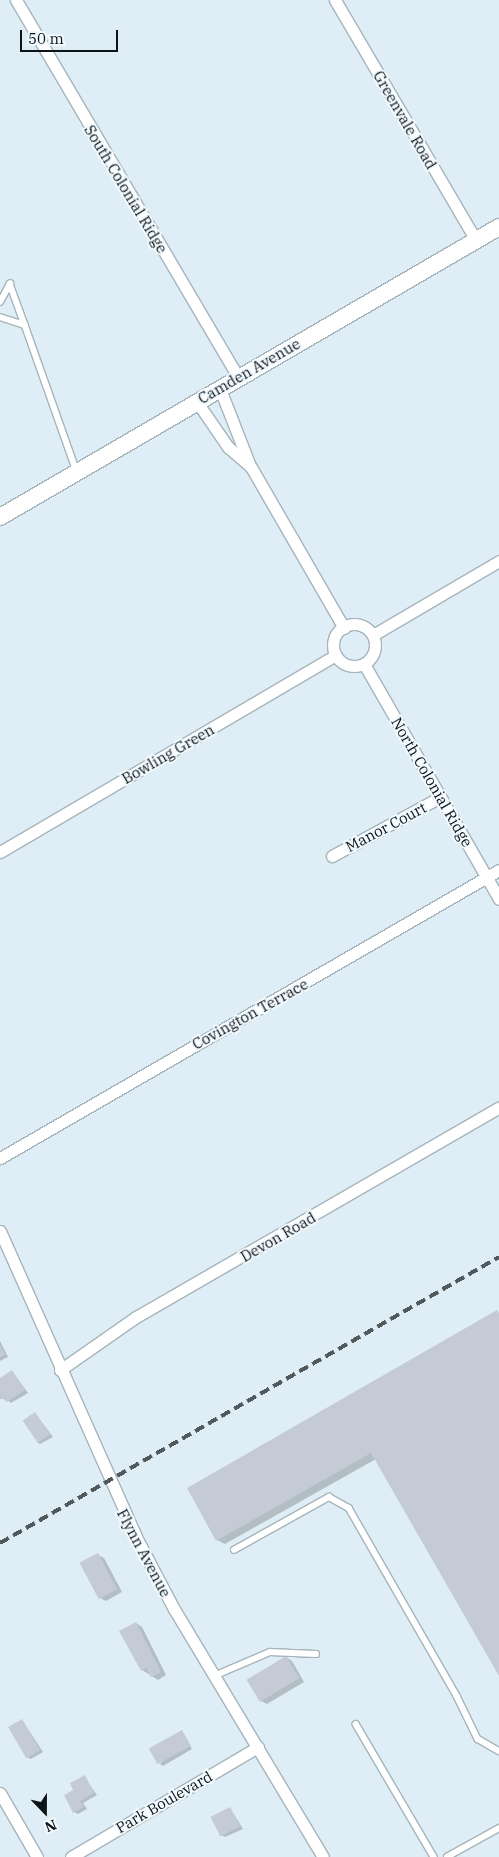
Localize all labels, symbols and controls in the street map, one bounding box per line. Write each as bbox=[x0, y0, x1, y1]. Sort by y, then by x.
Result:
scale bar bbox=[22, 20, 120, 52]
text: 50 m bbox=[28, 29, 64, 48]
street label: Greenvale Road bbox=[370, 68, 440, 172]
street label: South Colonial Ridge bbox=[81, 122, 171, 256]
street label: Camden Avenue bbox=[195, 334, 303, 408]
street label: North Colonial Ridge bbox=[388, 714, 476, 850]
street label: Bowling Green bbox=[119, 720, 217, 788]
street label: Manor Court bbox=[343, 798, 429, 856]
street label: Covington Terrace bbox=[189, 975, 311, 1053]
street label: Devon Road bbox=[237, 1208, 319, 1266]
street label: Flynn Avenue bbox=[113, 1506, 175, 1600]
street label: Park Boulevard bbox=[113, 1767, 215, 1837]
north arrow bbox=[20, 1787, 70, 1837]
text: N bbox=[42, 1815, 59, 1836]

